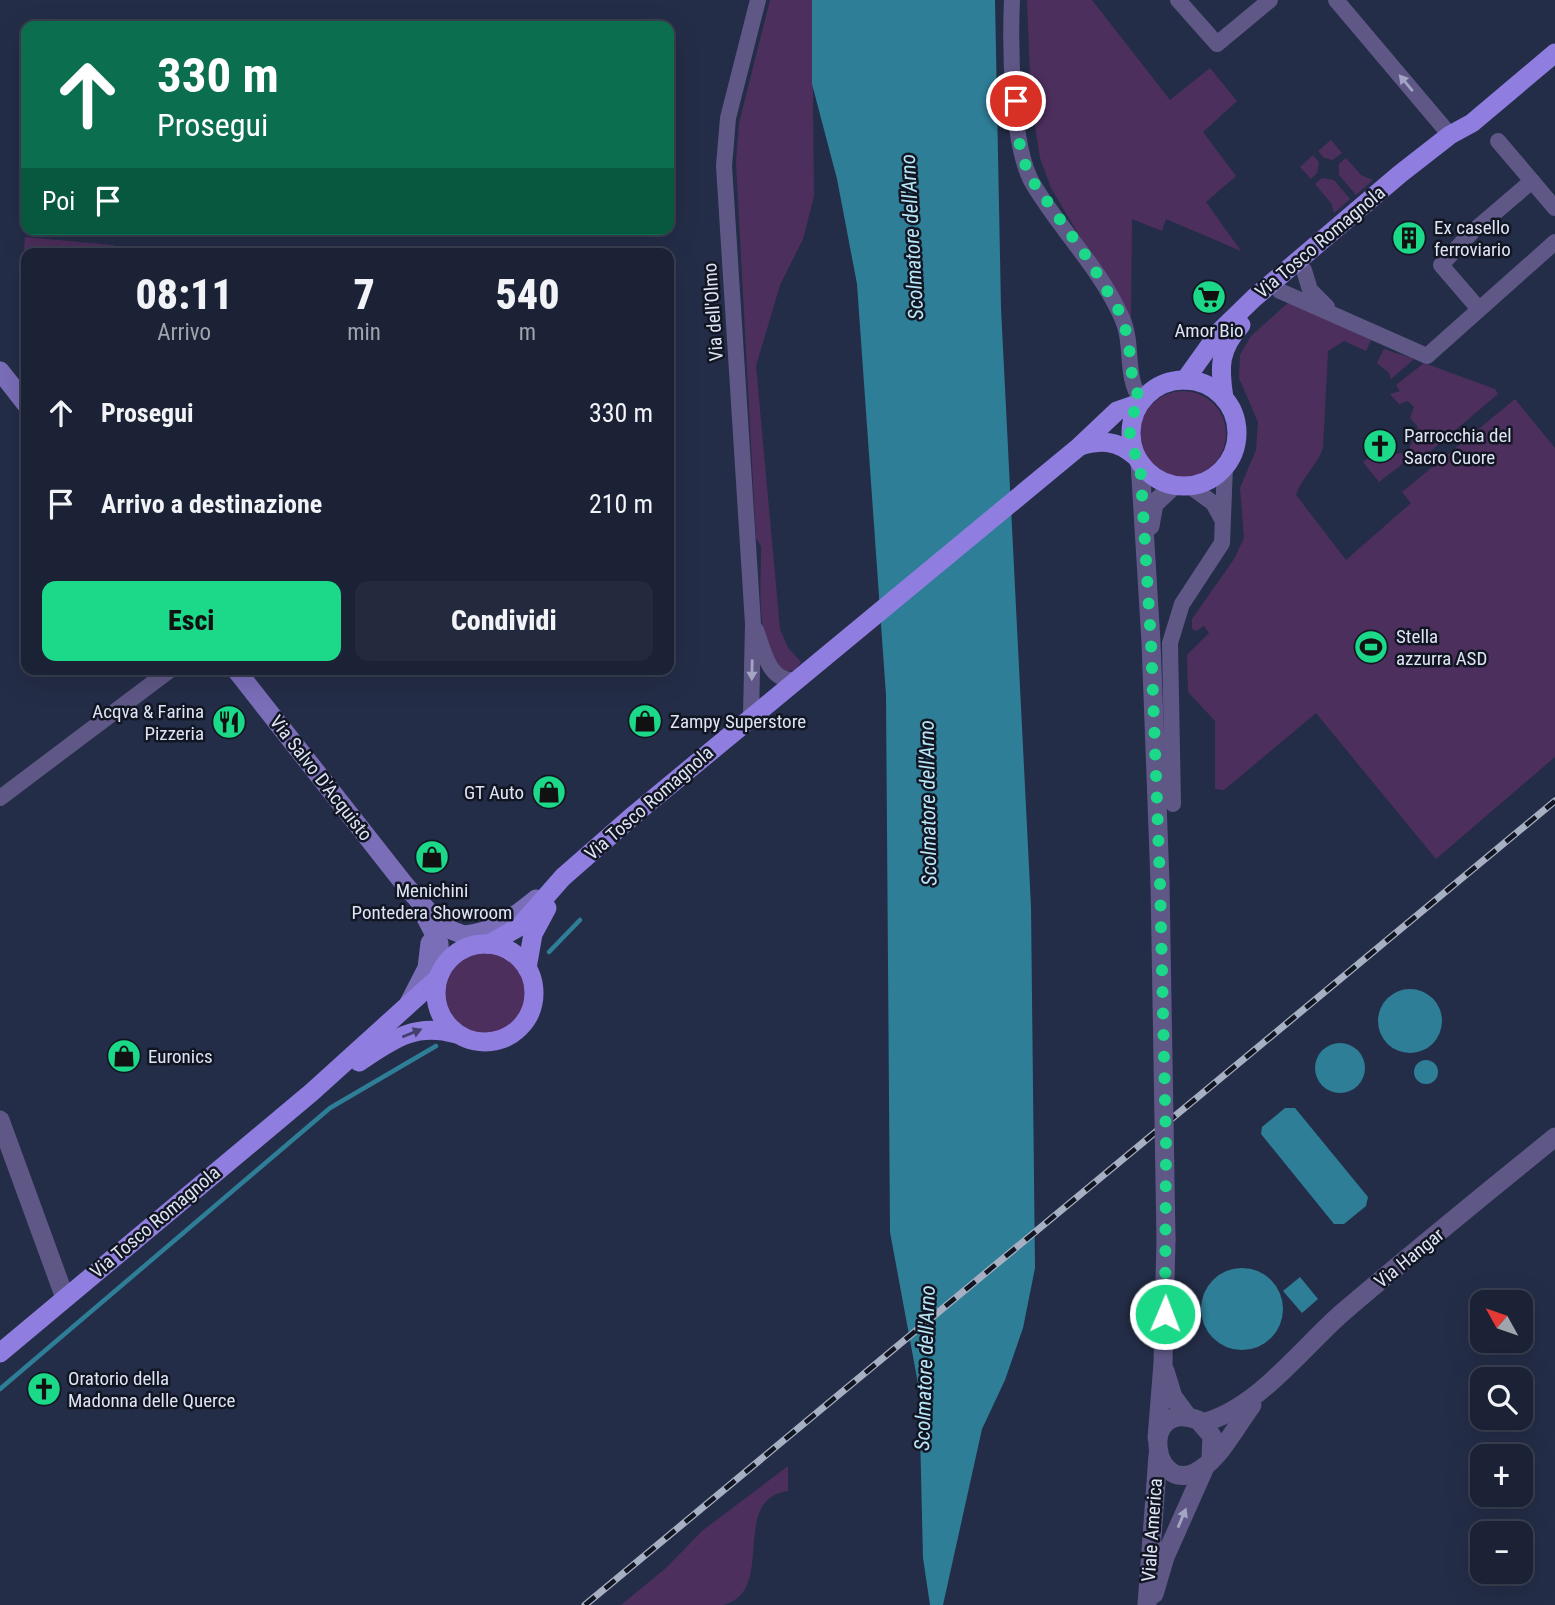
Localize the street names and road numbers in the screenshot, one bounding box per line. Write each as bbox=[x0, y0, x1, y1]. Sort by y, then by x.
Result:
street label: Via Tosco Romagnola bbox=[1250, 181, 1390, 303]
street label: Via dell'Olmo bbox=[698, 262, 728, 362]
street label: Via Salvo D'Acquisto bbox=[265, 711, 377, 845]
street label: Via Tosco Romagnola bbox=[580, 741, 718, 865]
street label: Via Tosco Romagnola bbox=[85, 1161, 225, 1283]
street label: Via Hangar bbox=[1370, 1223, 1449, 1293]
street label: Viale America bbox=[1137, 1477, 1167, 1583]

